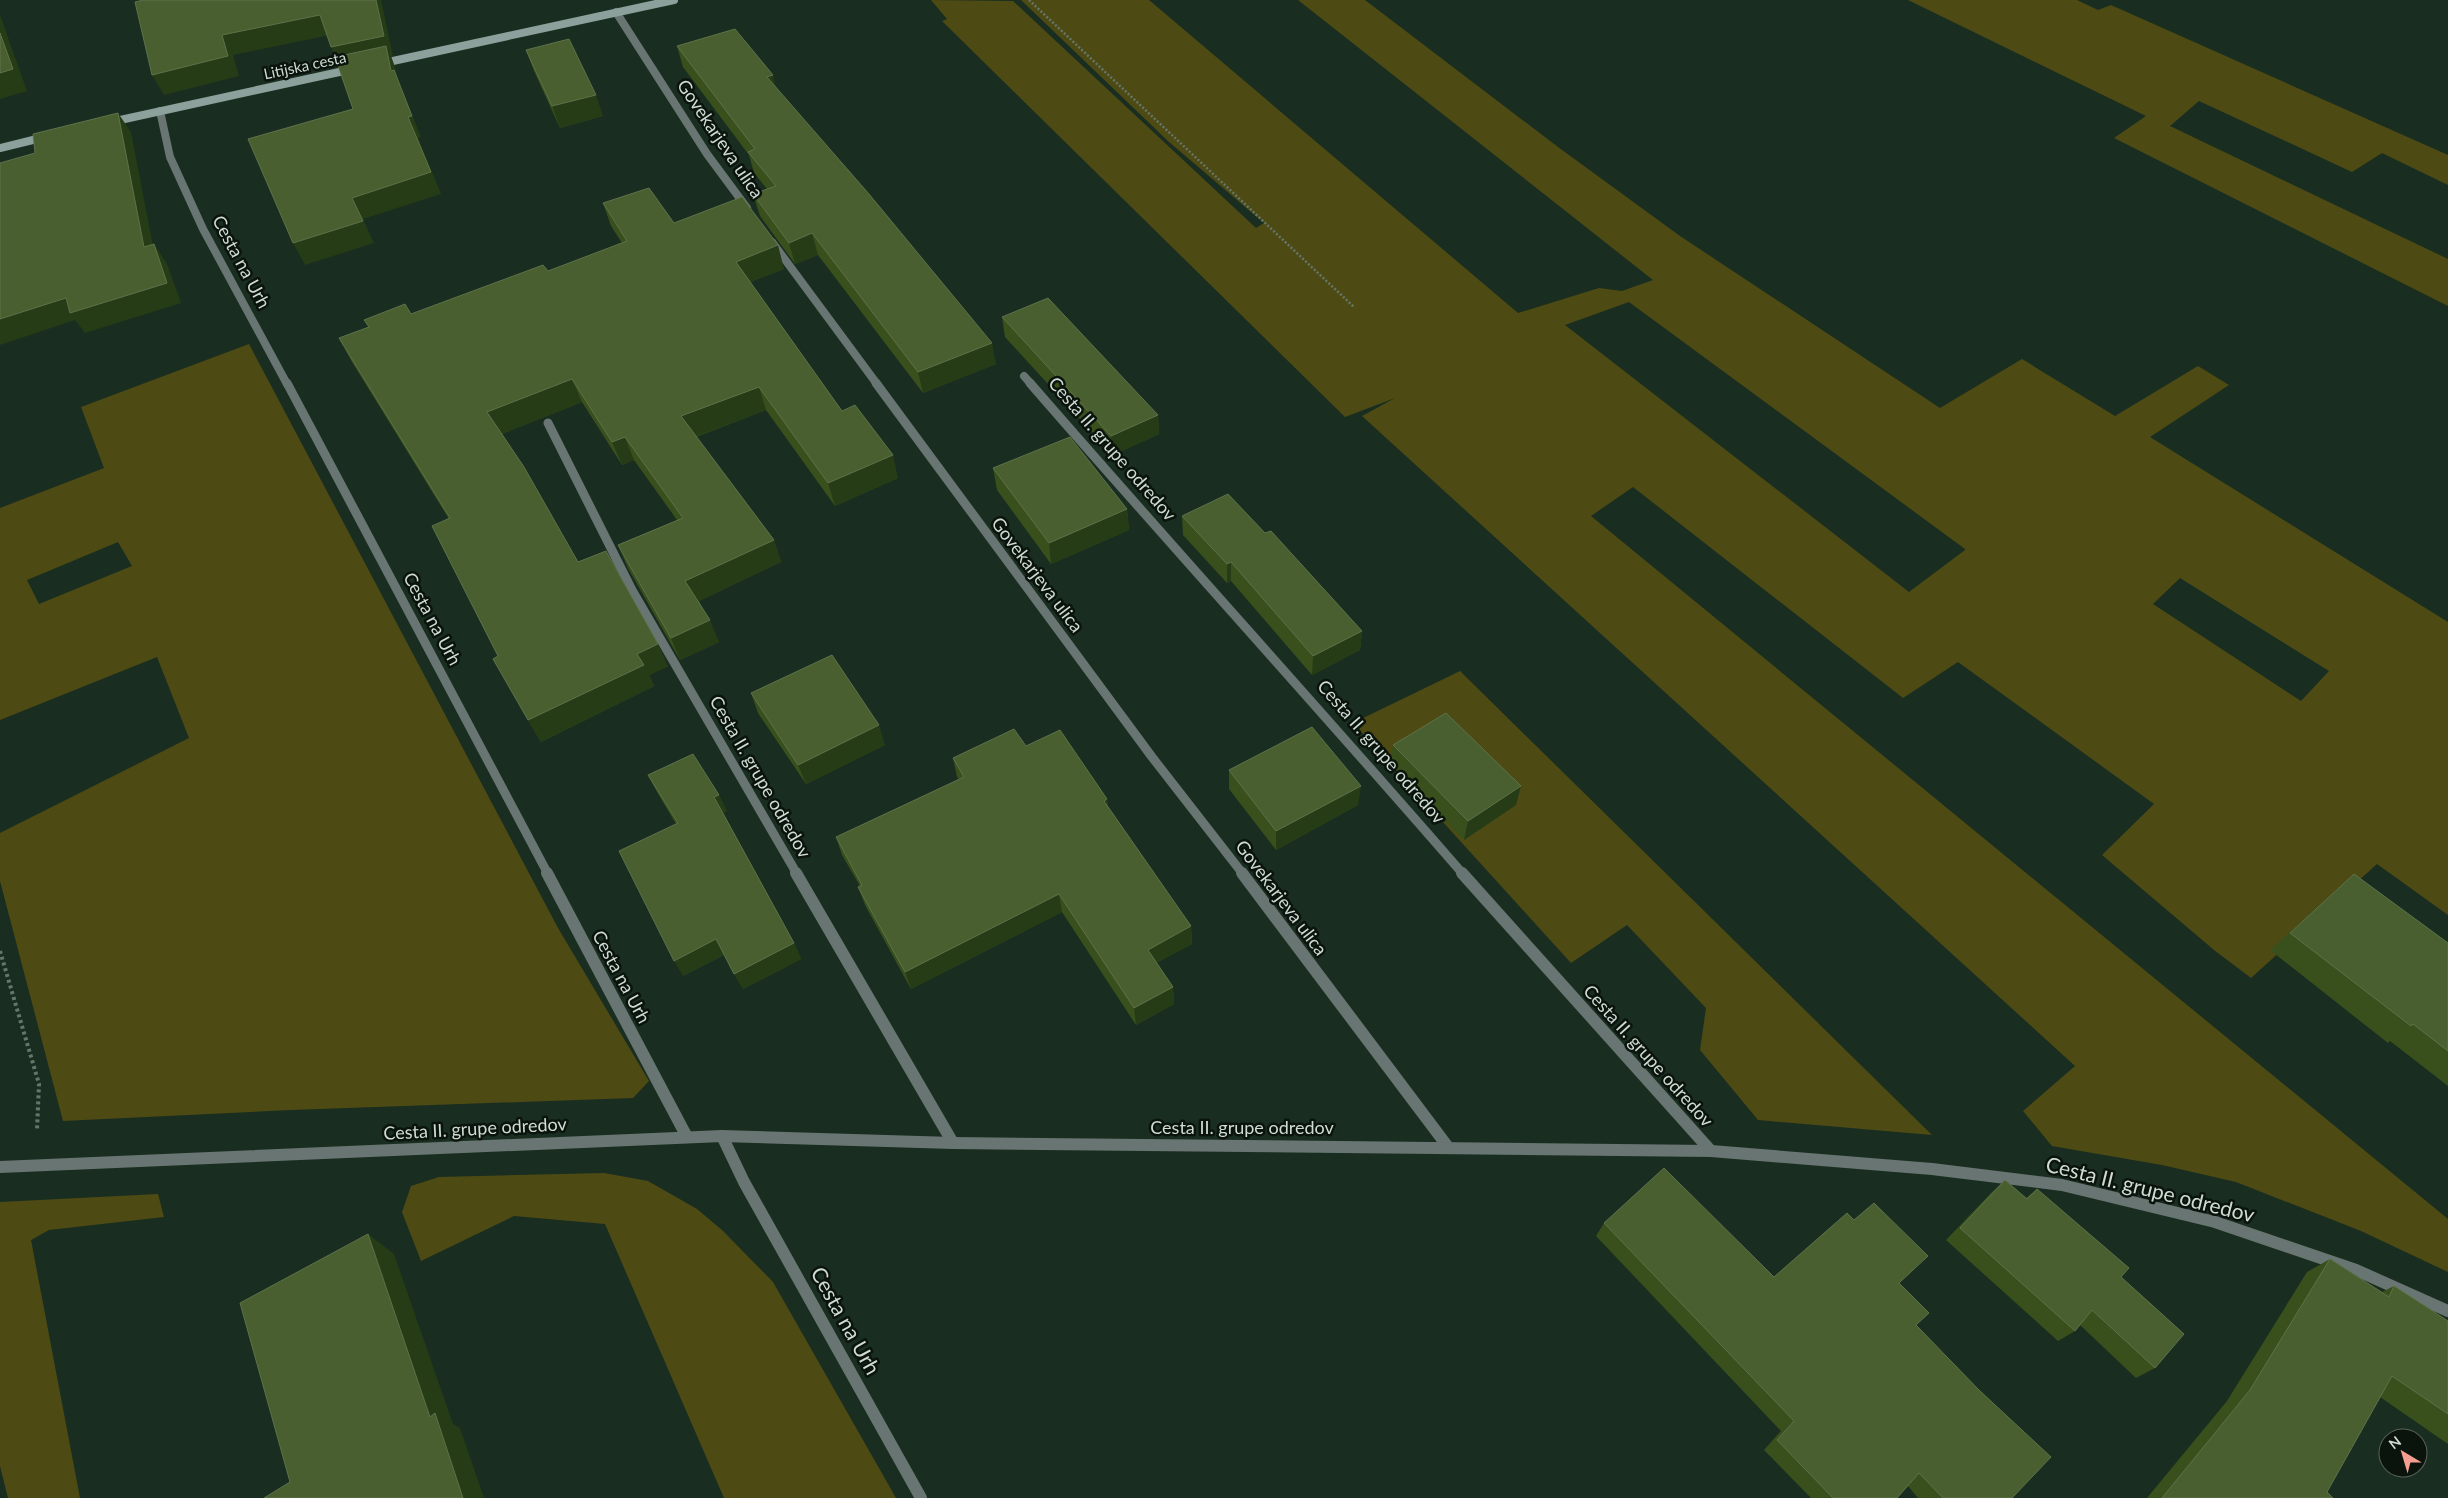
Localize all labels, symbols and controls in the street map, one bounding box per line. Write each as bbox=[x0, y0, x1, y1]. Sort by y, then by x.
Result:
street label: Litijska cesta bbox=[262, 48, 348, 83]
street label: Govekarjeva ulica bbox=[673, 75, 769, 202]
street label: Cesta na Urh bbox=[208, 211, 276, 312]
street label: Cesta II. grupe odredov bbox=[1044, 372, 1182, 525]
street label: Govekarjeva ulica bbox=[987, 512, 1088, 636]
street label: Cesta na Urh bbox=[399, 568, 467, 669]
street label: Cesta II. grupe odredov bbox=[1313, 675, 1451, 828]
street label: Cesta II. grupe odredov bbox=[705, 692, 817, 862]
street label: Govekarjeva ulica bbox=[1231, 835, 1332, 959]
street label: Cesta na Urh bbox=[588, 926, 656, 1027]
street label: Cesta II. grupe odredov bbox=[1579, 980, 1719, 1131]
street label: Cesta II. grupe odredov bbox=[383, 1112, 568, 1144]
street label: Cesta II. grupe odredov bbox=[1150, 1116, 1334, 1138]
street label: Cesta II. grupe odredov bbox=[2043, 1151, 2257, 1227]
street label: Cesta na Urh bbox=[806, 1262, 886, 1379]
north arrow bbox=[2378, 1428, 2428, 1478]
text: N bbox=[2385, 1432, 2404, 1452]

